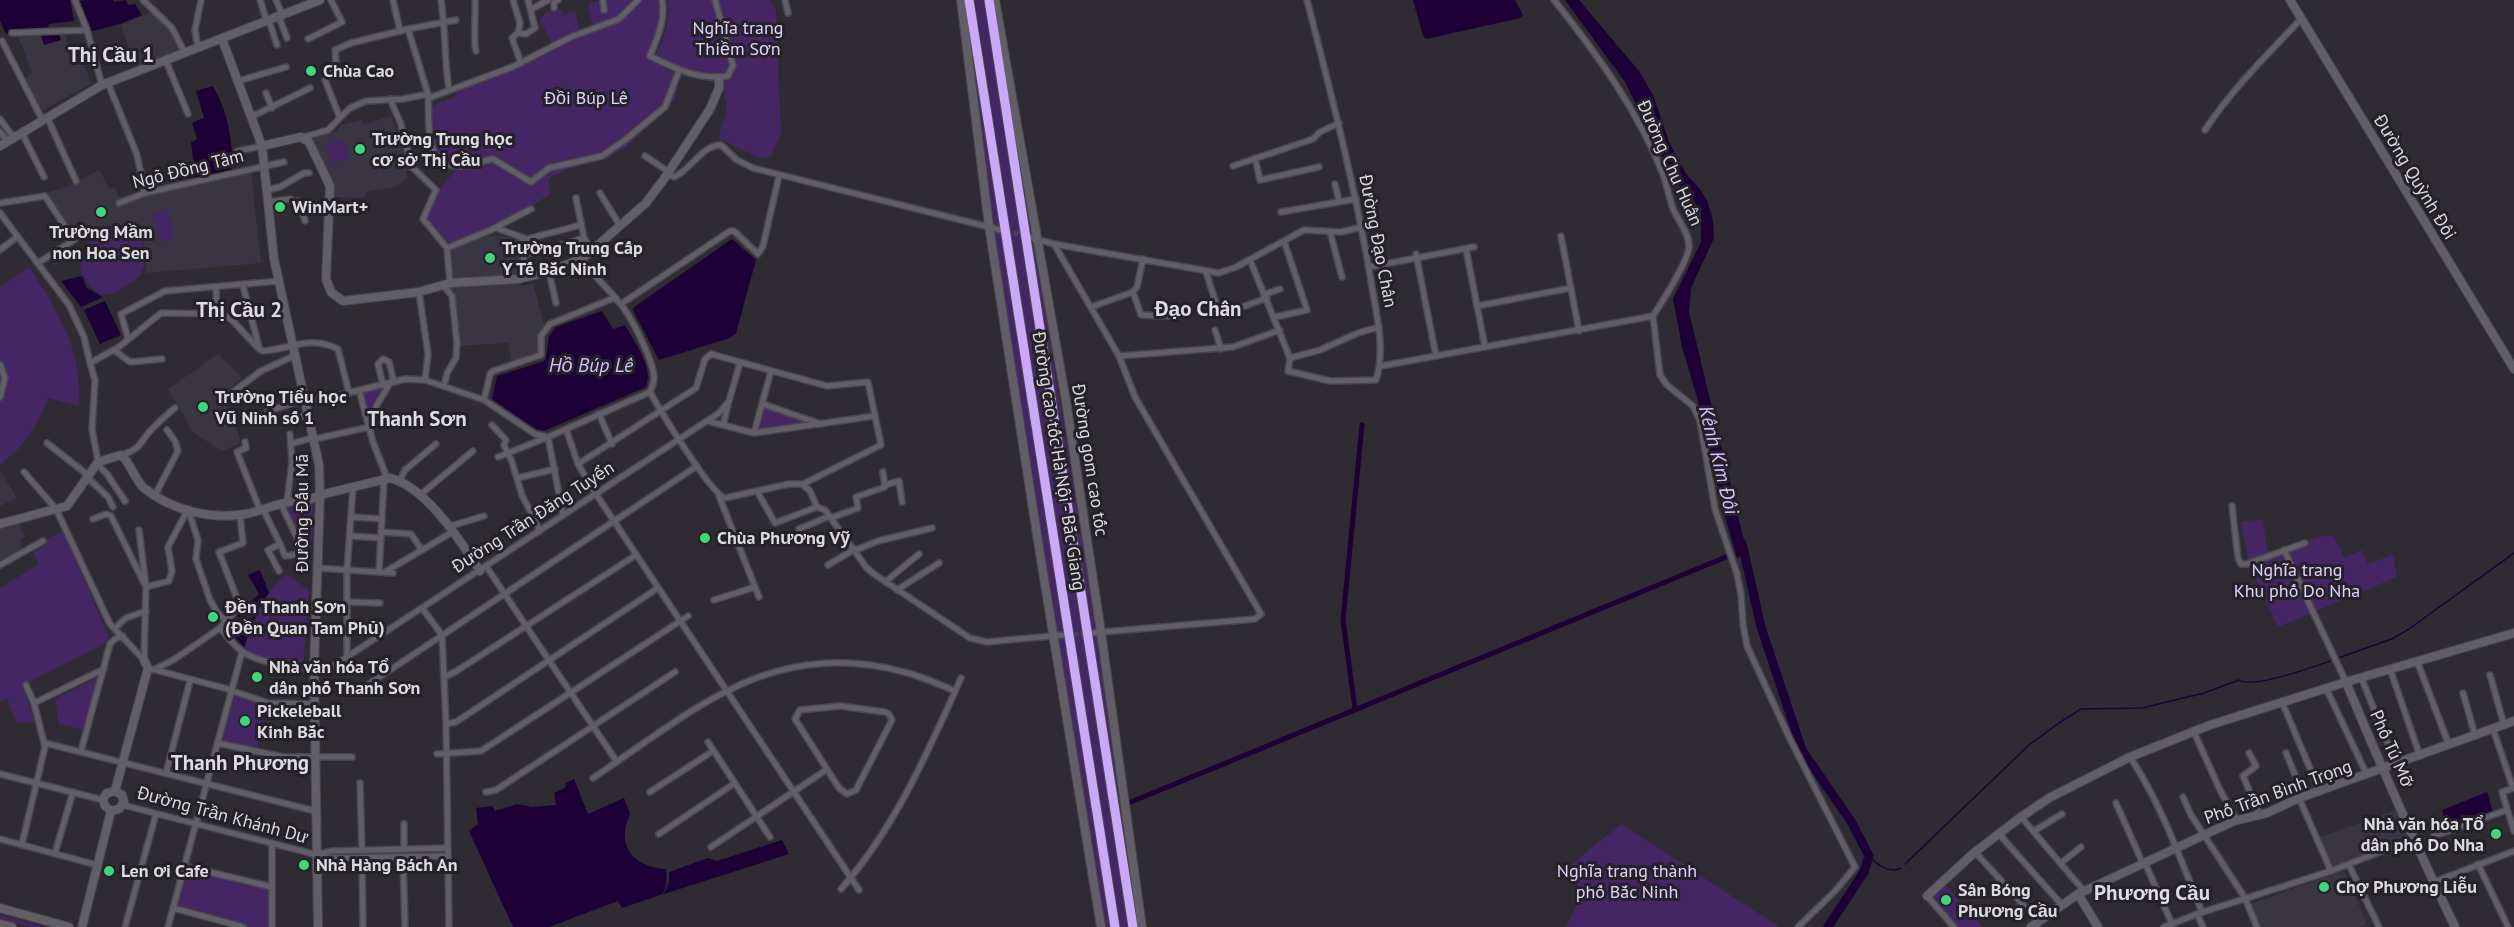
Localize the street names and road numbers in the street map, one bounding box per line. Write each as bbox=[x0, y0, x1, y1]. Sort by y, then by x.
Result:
street label: Đường Chu Huân bbox=[1632, 95, 1708, 229]
street label: Đường Quỳnh Đôi bbox=[2369, 109, 2462, 243]
street label: Ngõ Đồng Tâm bbox=[130, 144, 246, 193]
street label: Đường Đạo Chân bbox=[1354, 171, 1403, 309]
street label: Đường cao tốc Hà Nội - Bắc Giang bbox=[1028, 329, 1091, 592]
street label: Đường gom cao tốc bbox=[1067, 381, 1114, 538]
street label: Đường Đấu Mã bbox=[290, 454, 313, 573]
street label: Đường Trần Đăng Tuyển bbox=[446, 455, 618, 578]
street label: Phố Tú Mỡ bbox=[2365, 706, 2420, 792]
street label: Phố Trần Bình Trọng bbox=[2201, 754, 2355, 829]
street label: Đường Trần Khánh Dư bbox=[134, 780, 311, 848]

